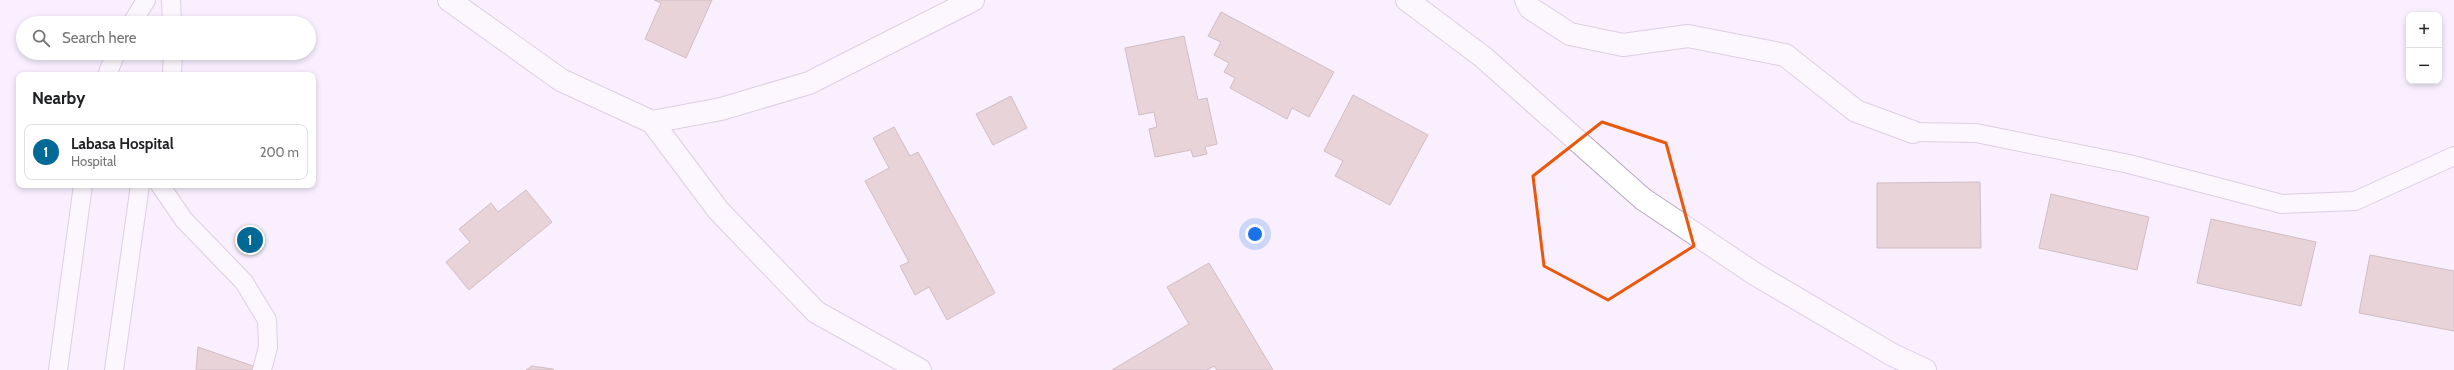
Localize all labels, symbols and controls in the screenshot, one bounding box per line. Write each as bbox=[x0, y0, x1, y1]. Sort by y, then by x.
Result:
map controls bbox=[2406, 12, 2442, 84]
button: + bbox=[2406, 12, 2442, 48]
search box bbox=[16, 16, 316, 60]
icon: search bbox=[30, 27, 52, 49]
text: Search here bbox=[62, 29, 137, 47]
button: − bbox=[2406, 48, 2442, 84]
text: Nearby bbox=[32, 88, 85, 108]
text: Labasa Hospital bbox=[71, 135, 174, 153]
text: 1 bbox=[44, 144, 48, 160]
text: 200 m bbox=[260, 144, 299, 160]
text: Hospital bbox=[71, 153, 116, 169]
your location bbox=[1245, 224, 1265, 244]
pin: 1 bbox=[237, 225, 263, 255]

